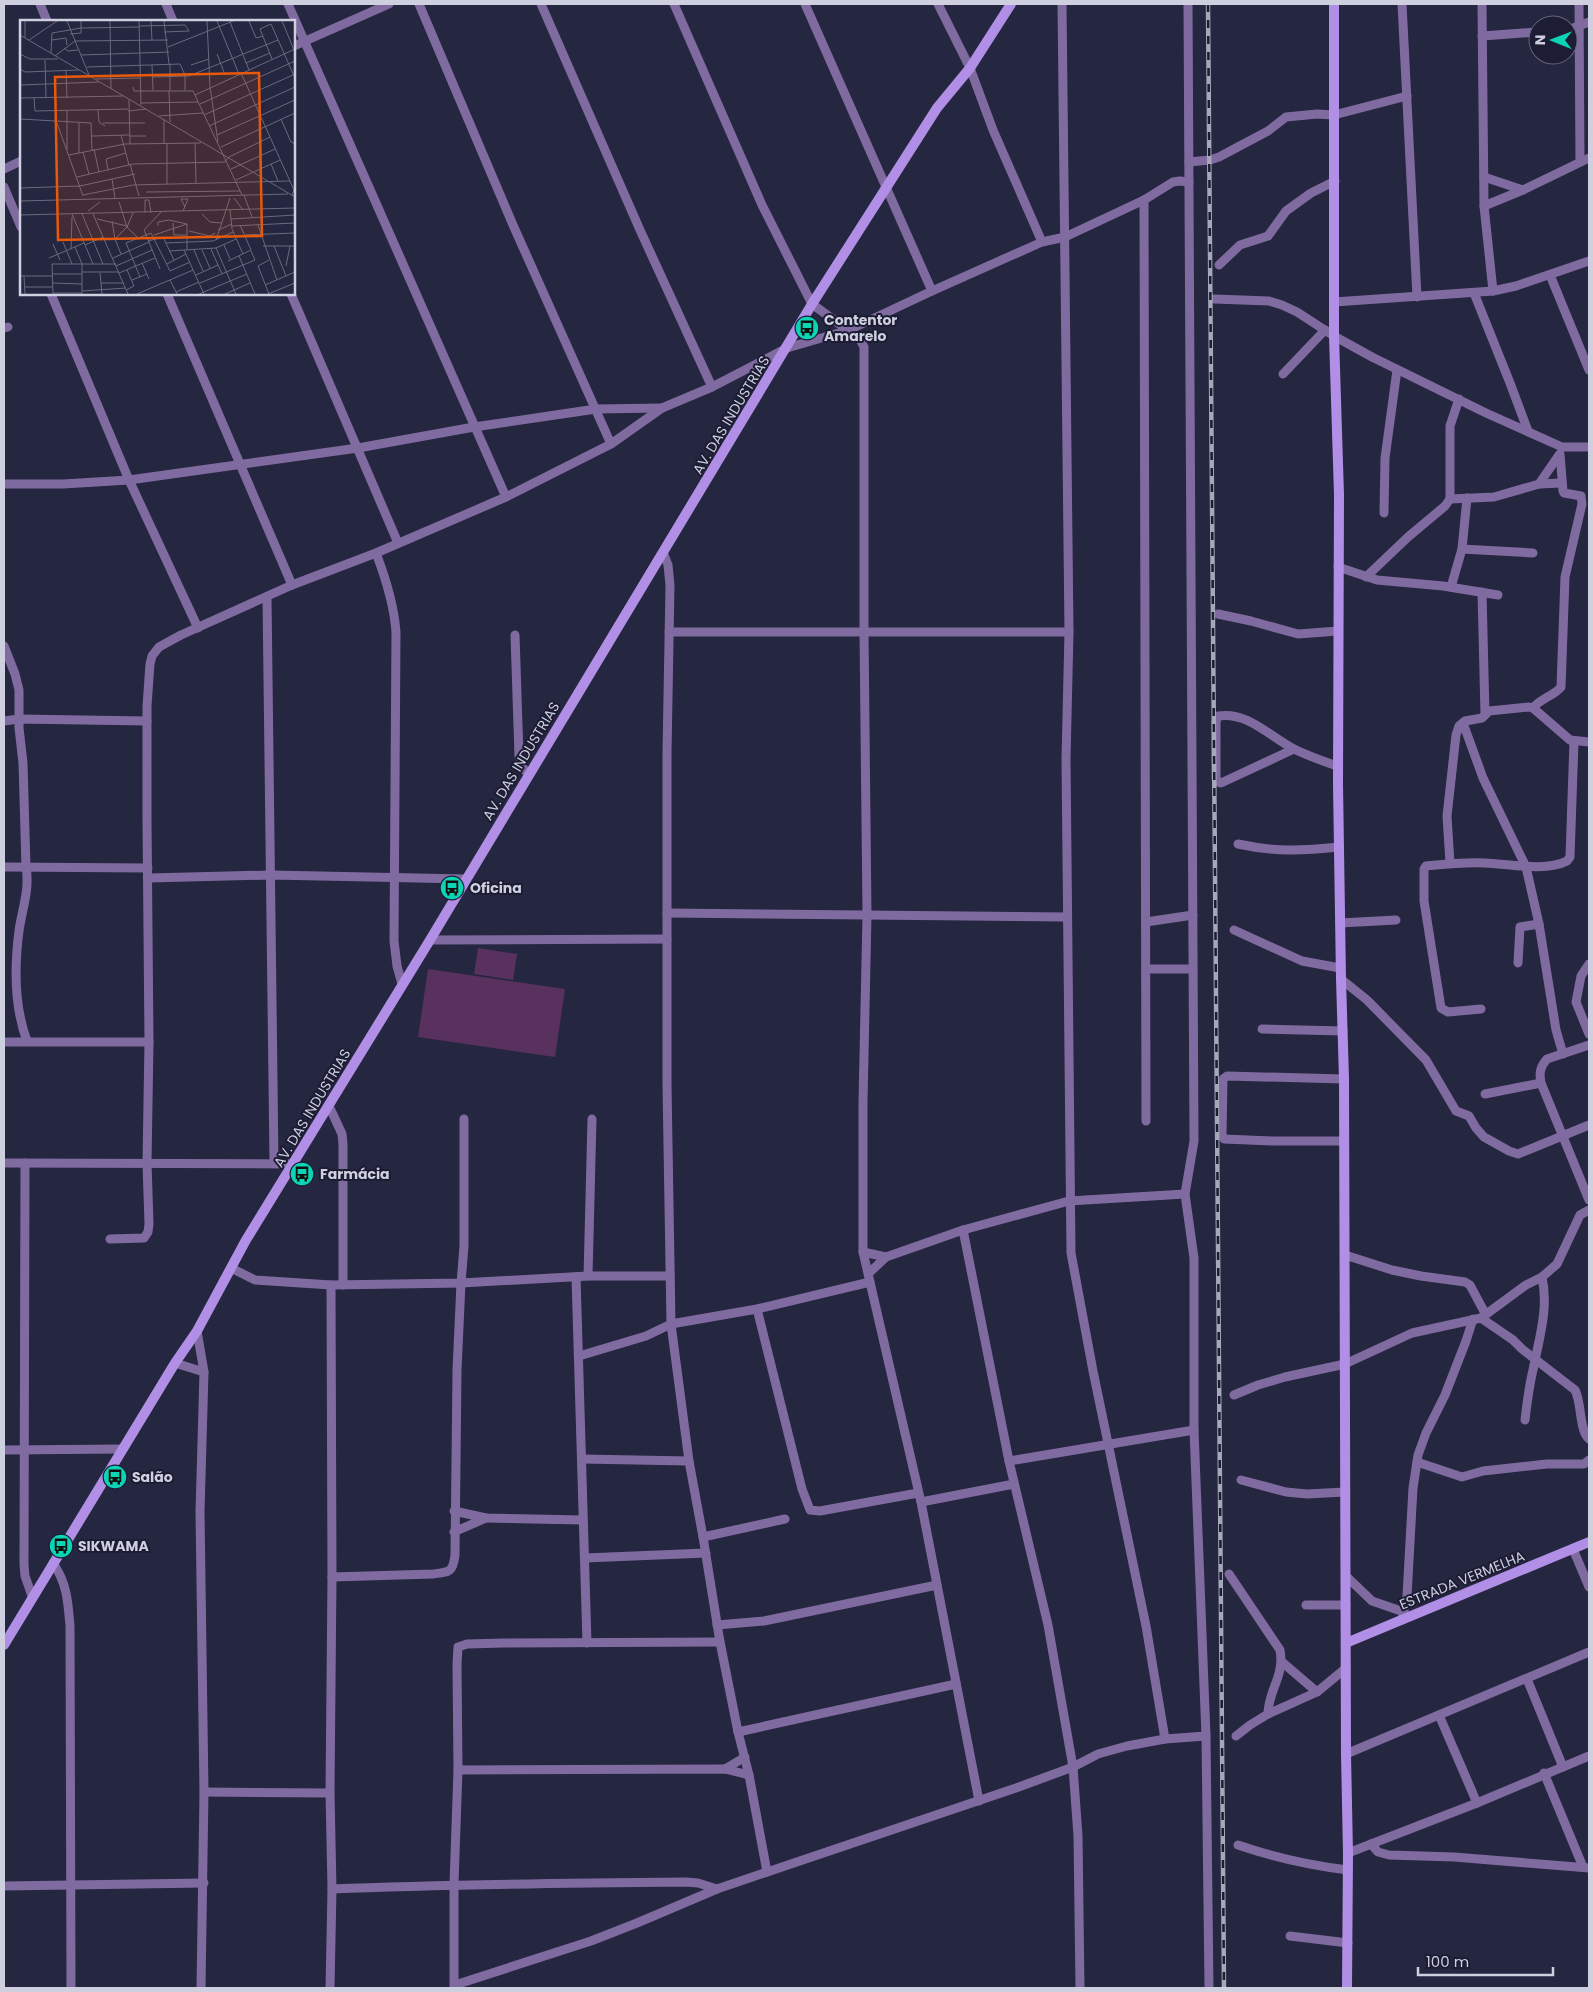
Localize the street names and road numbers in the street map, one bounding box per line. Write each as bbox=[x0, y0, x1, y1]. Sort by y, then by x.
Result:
street label: AV. DAS INDUSTRIAS bbox=[688, 352, 774, 478]
street label: AV. DAS INDUSTRIAS bbox=[478, 698, 564, 824]
street label: AV. DAS INDUSTRIAS bbox=[269, 1045, 355, 1171]
street label: ESTRADA VERMELHA bbox=[1396, 1546, 1528, 1614]

